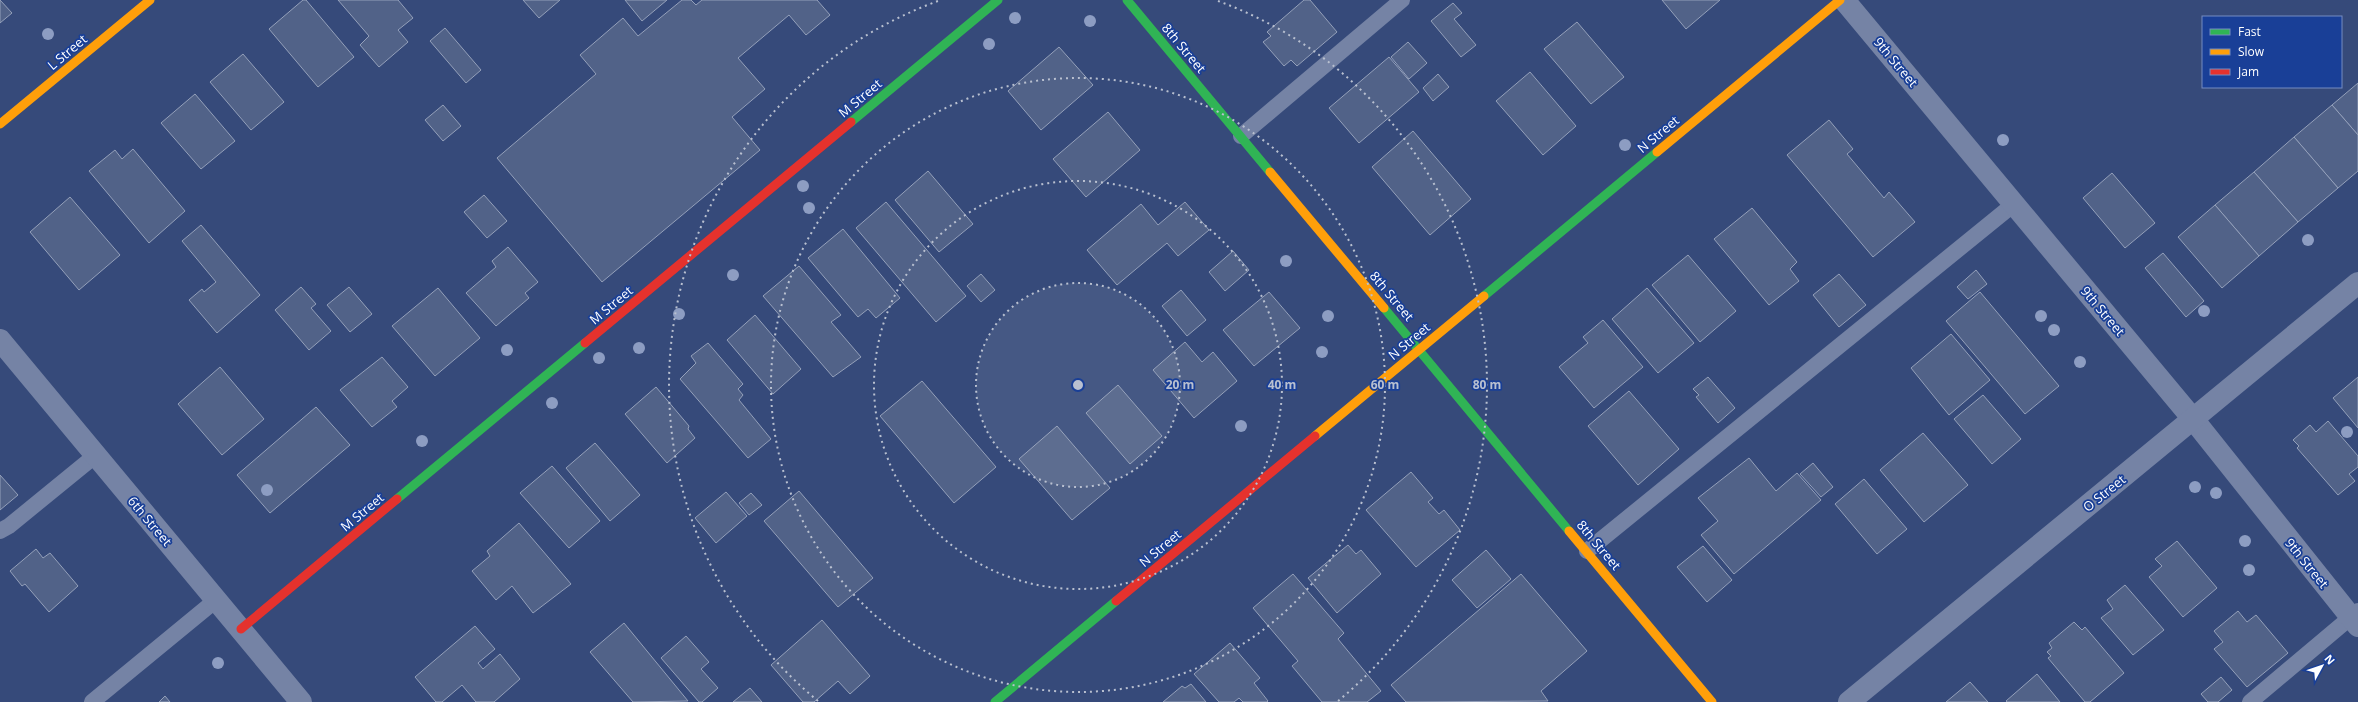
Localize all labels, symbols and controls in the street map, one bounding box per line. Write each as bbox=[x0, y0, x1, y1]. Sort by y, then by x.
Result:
legend bbox=[2202, 16, 2342, 88]
street label: 8th Street bbox=[1158, 19, 1210, 77]
text: Fast bbox=[2238, 23, 2261, 40]
street label: L Street bbox=[43, 30, 91, 74]
street label: 9th Street bbox=[1870, 33, 1922, 91]
text: Slow bbox=[2238, 43, 2265, 60]
text: Jam bbox=[2237, 63, 2259, 80]
street label: M Street bbox=[835, 74, 886, 121]
street label: N Street bbox=[1633, 111, 1683, 157]
street label: 8th Street bbox=[1366, 267, 1418, 325]
street label: M Street bbox=[586, 281, 637, 328]
street label: 9th Street bbox=[2077, 282, 2129, 340]
street label: N Street bbox=[1384, 318, 1434, 364]
text: 20 m bbox=[1166, 376, 1194, 393]
text: 40 m bbox=[1268, 376, 1296, 393]
text: 60 m bbox=[1371, 376, 1399, 393]
text: 80 m bbox=[1473, 376, 1501, 393]
centre of rings bbox=[1071, 378, 1085, 392]
street label: O Street bbox=[2079, 470, 2129, 516]
street label: M Street bbox=[337, 488, 388, 535]
street label: 6th Street bbox=[124, 492, 176, 550]
street label: 8th Street bbox=[1573, 516, 1625, 574]
street label: N Street bbox=[1135, 525, 1185, 571]
street label: 9th Street bbox=[2281, 534, 2333, 592]
north arrow bbox=[2302, 646, 2342, 686]
text: N bbox=[2321, 651, 2339, 668]

